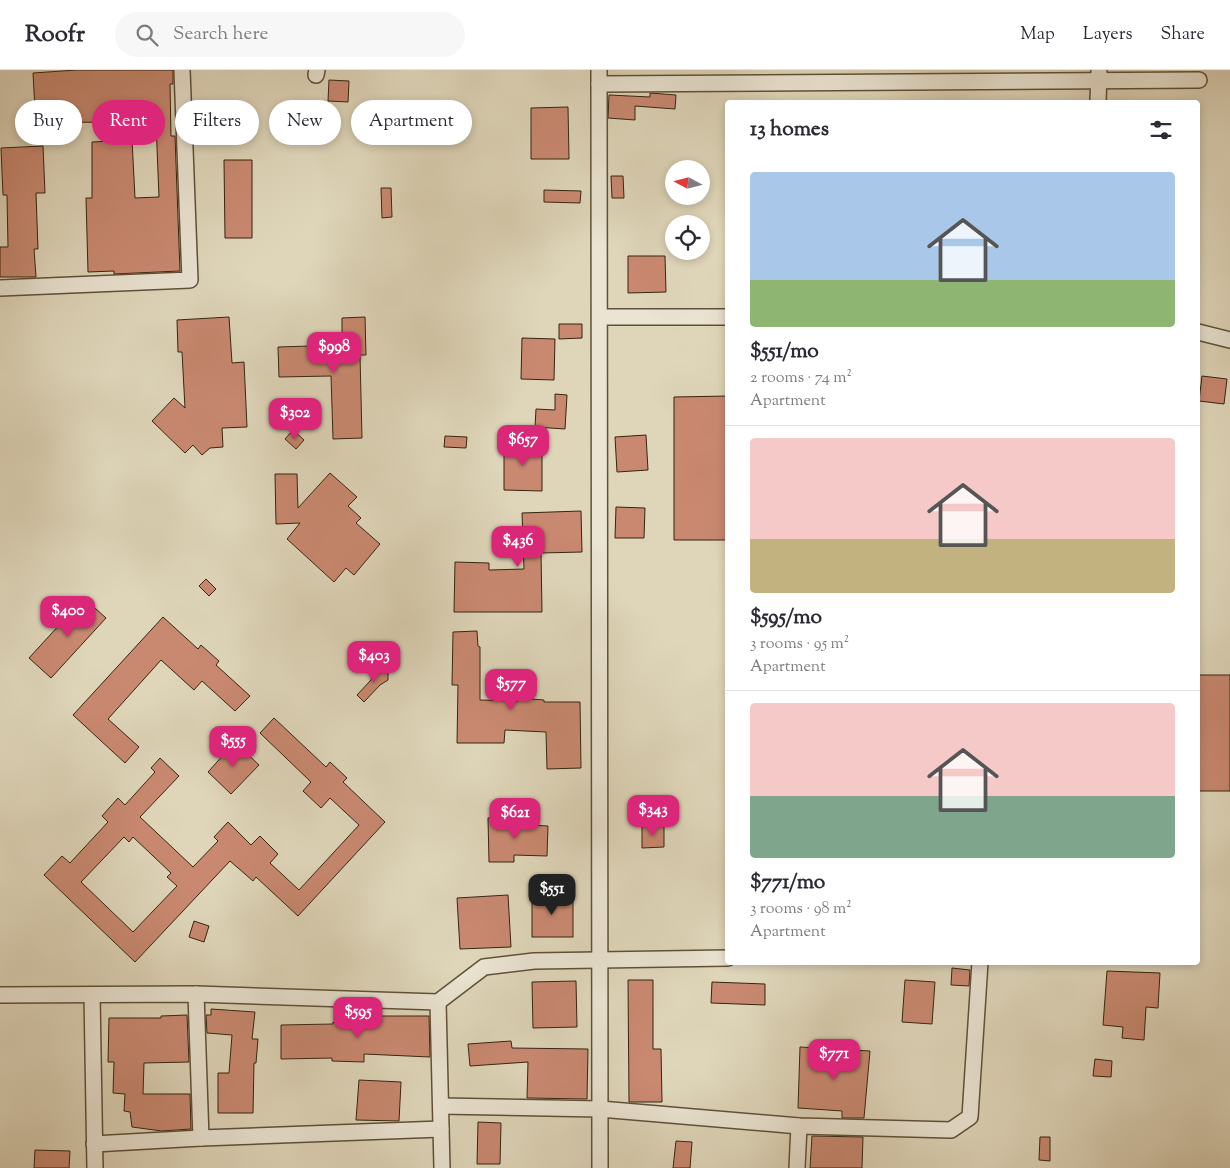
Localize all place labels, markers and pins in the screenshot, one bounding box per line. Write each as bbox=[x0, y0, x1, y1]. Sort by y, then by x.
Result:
pin: $998 bbox=[304, 332, 364, 374]
pin: $302 bbox=[265, 398, 325, 440]
pin: $657 bbox=[493, 424, 553, 467]
pin: $436 bbox=[488, 526, 548, 568]
pin: $400 bbox=[38, 596, 98, 638]
pin: $403 bbox=[344, 640, 404, 683]
pin: $577 bbox=[481, 668, 541, 711]
pin: $555 bbox=[203, 726, 263, 768]
pin: $343 bbox=[623, 794, 683, 837]
pin: $621 bbox=[485, 798, 545, 840]
pin: $551 bbox=[522, 874, 582, 916]
pin: $595 bbox=[328, 996, 388, 1039]
pin: $771 bbox=[804, 1038, 864, 1081]

